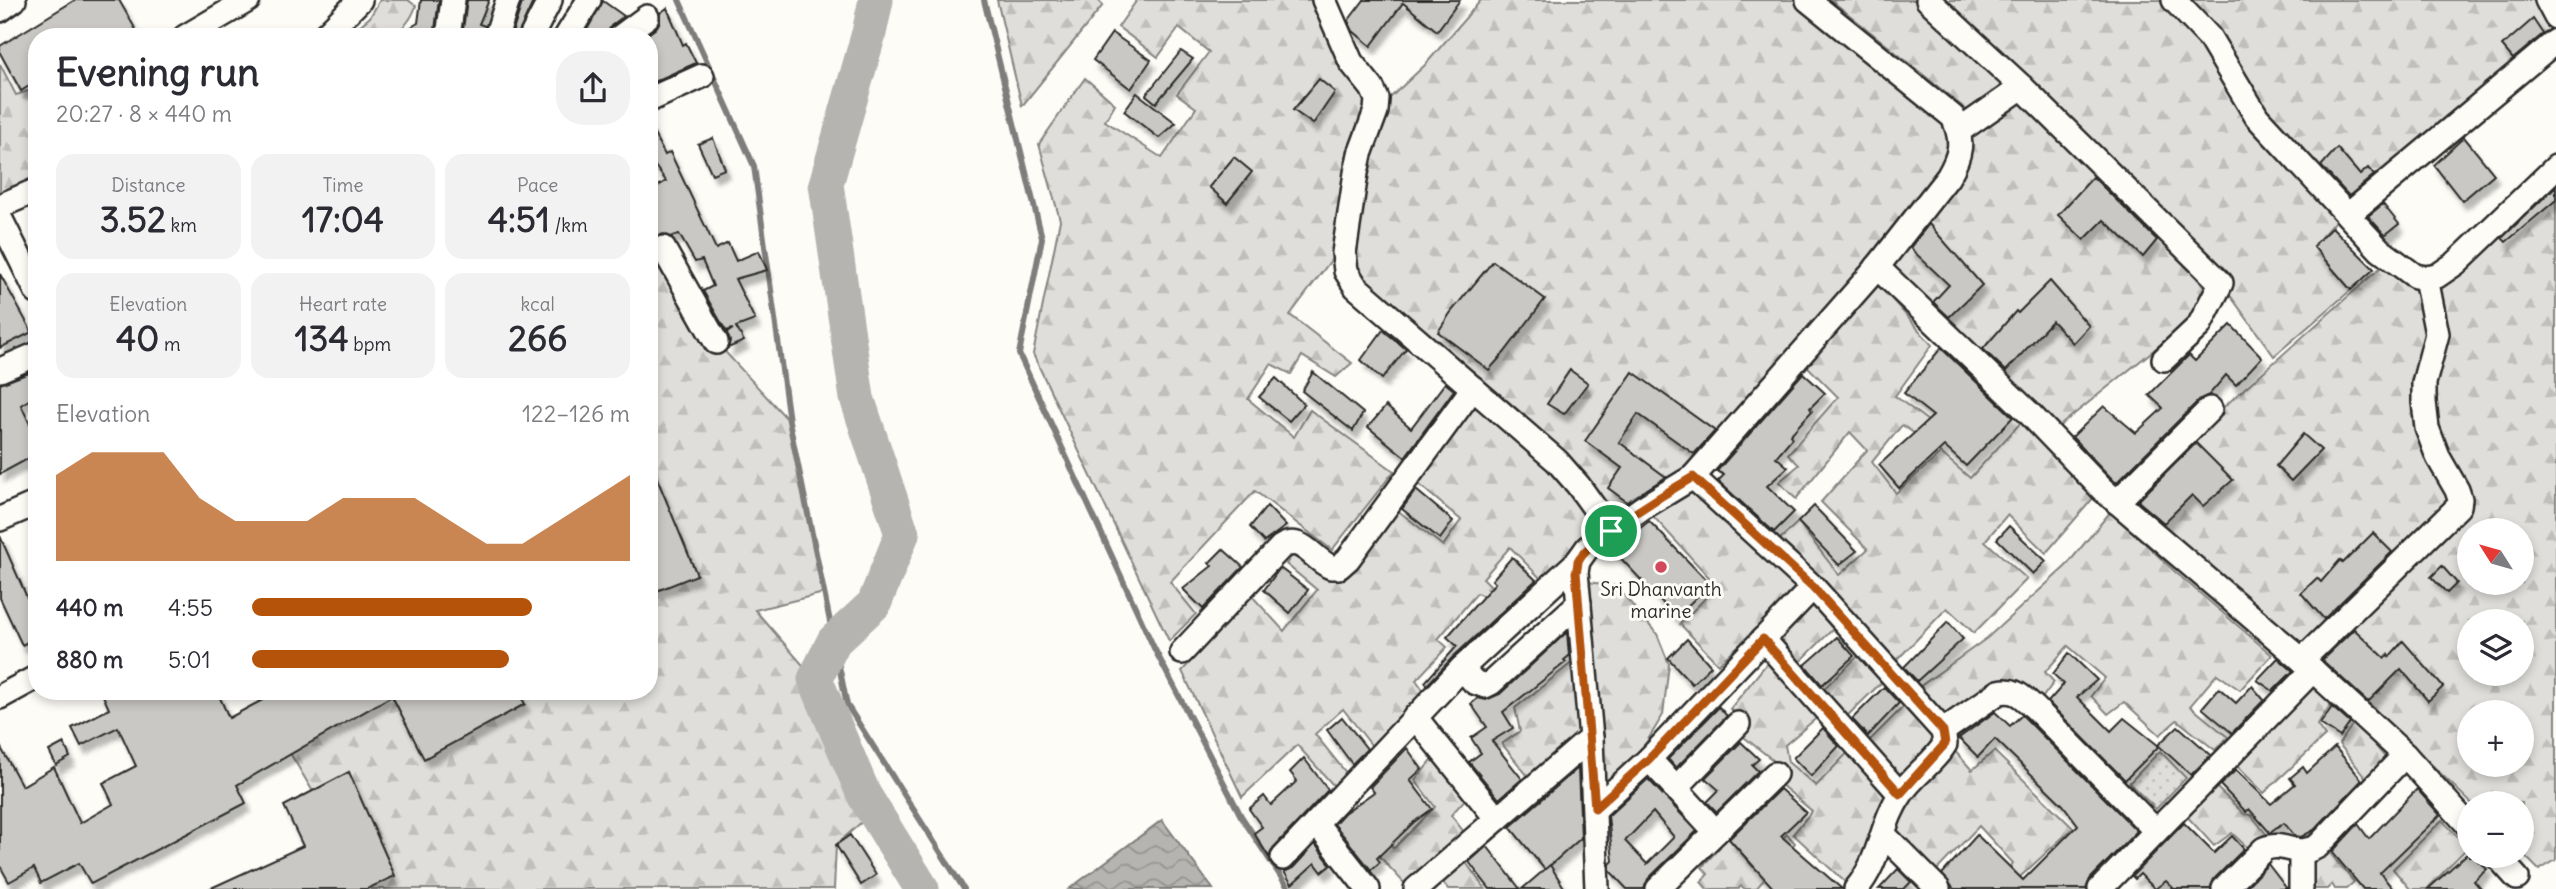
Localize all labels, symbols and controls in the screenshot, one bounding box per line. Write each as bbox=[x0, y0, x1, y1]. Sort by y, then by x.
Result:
text: Evening run bbox=[56, 49, 259, 96]
button: share bbox=[556, 51, 630, 125]
text: 20:27 · 8 × 440 m bbox=[56, 99, 232, 128]
text: Distance bbox=[111, 173, 185, 197]
text: Time bbox=[322, 173, 364, 197]
text: Pace bbox=[517, 173, 558, 197]
text: 3.52 bbox=[100, 197, 166, 241]
text: 17:04 bbox=[302, 197, 384, 241]
text: 4:51 bbox=[488, 197, 550, 241]
text: km bbox=[166, 213, 197, 237]
text: /km bbox=[550, 213, 588, 237]
text: Elevation bbox=[109, 292, 187, 316]
text: Heart rate bbox=[299, 292, 387, 316]
text: kcal bbox=[521, 292, 555, 316]
text: 40 bbox=[116, 316, 159, 360]
text: 134 bbox=[295, 316, 349, 360]
text: 266 bbox=[508, 316, 567, 360]
text: m bbox=[159, 332, 181, 356]
text: bpm bbox=[349, 332, 391, 356]
text: Elevation bbox=[56, 399, 150, 428]
text: 122–126 m bbox=[522, 399, 630, 428]
pin bbox=[1581, 501, 1641, 561]
icon: arrive bbox=[1592, 512, 1630, 550]
north arrow bbox=[2457, 518, 2534, 595]
map controls bbox=[2457, 518, 2534, 868]
marker: Sri Dhanvanth marine bbox=[1653, 559, 1669, 575]
place label: Sri Dhanvanth marine bbox=[1600, 577, 1722, 623]
text: 440 m bbox=[56, 593, 123, 622]
text: 4:55 bbox=[168, 593, 213, 622]
button: layers bbox=[2457, 609, 2534, 686]
text: 880 m bbox=[56, 645, 123, 674]
text: 5:01 bbox=[168, 645, 211, 674]
button: + bbox=[2457, 700, 2534, 777]
button: − bbox=[2457, 791, 2534, 868]

